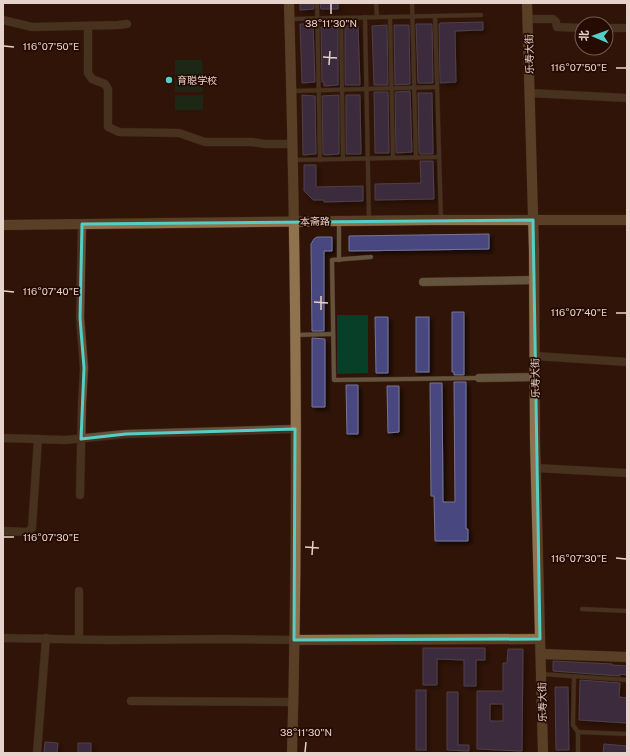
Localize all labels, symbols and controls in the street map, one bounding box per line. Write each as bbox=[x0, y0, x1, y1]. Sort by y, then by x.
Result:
north arrow bbox=[574, 16, 614, 56]
text: 38°11'30"N bbox=[305, 17, 357, 29]
text: 北 bbox=[578, 30, 590, 41]
street label: 乐寿大街 bbox=[523, 34, 535, 74]
text: 116°07'50"E bbox=[23, 40, 79, 52]
text: 116°07'50"E bbox=[551, 61, 607, 73]
place label: 育聪学校 bbox=[177, 74, 217, 86]
marker: 育聪学校 bbox=[164, 75, 174, 85]
street label: 本斋路 bbox=[300, 215, 330, 227]
text: 116°07'40"E bbox=[23, 285, 79, 297]
text: 116°07'40"E bbox=[551, 306, 607, 318]
street label: 乐寿大街 bbox=[529, 358, 541, 398]
text: 116°07'30"E bbox=[23, 531, 79, 543]
text: 116°07'30"E bbox=[551, 552, 607, 564]
street label: 乐寿大街 bbox=[536, 682, 548, 722]
text: 38°11'30"N bbox=[280, 726, 332, 738]

